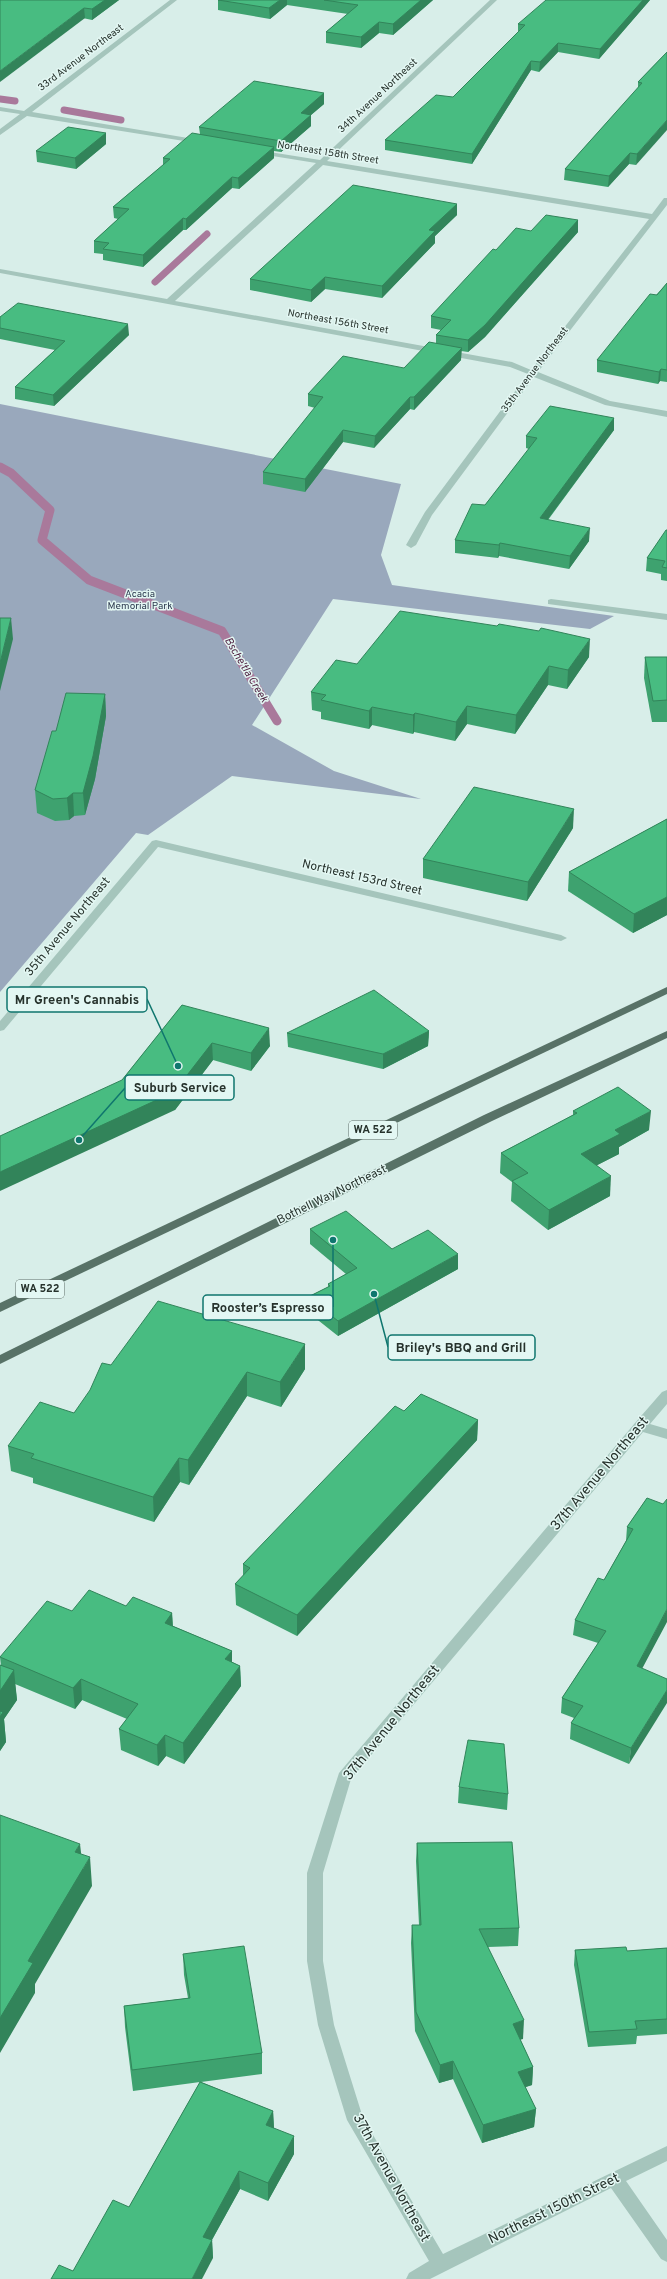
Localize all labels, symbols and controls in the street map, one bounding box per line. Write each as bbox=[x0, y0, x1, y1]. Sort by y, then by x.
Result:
street label: 33rd Avenue Northeast bbox=[36, 21, 127, 94]
street label: 34th Avenue Northeast bbox=[335, 56, 421, 136]
street label: Northeast 158th Street bbox=[276, 139, 380, 167]
street label: Northeast 156th Street bbox=[286, 307, 390, 337]
street label: 35th Avenue Northeast bbox=[498, 324, 572, 416]
park label: Acacia Memorial Park bbox=[108, 588, 172, 613]
water label: Bsche'tla Creek bbox=[221, 635, 271, 705]
street label: Northeast 153rd Street bbox=[300, 856, 424, 900]
street label: 35th Avenue Northeast bbox=[22, 874, 114, 980]
callout: Mr Green's Cannabis bbox=[7, 987, 147, 1012]
text: Mr Green's Cannabis bbox=[15, 993, 139, 1009]
callout: Suburb Service bbox=[125, 1075, 234, 1100]
text: Suburb Service bbox=[134, 1081, 226, 1097]
road number: WA 522 bbox=[349, 1121, 397, 1139]
street label: Bothell Way Northeast bbox=[274, 1161, 390, 1229]
road number: WA 522 bbox=[16, 1280, 64, 1298]
callout: Rooster’s Espresso bbox=[203, 1295, 333, 1320]
text: Rooster’s Espresso bbox=[211, 1301, 325, 1317]
callout: Briley's BBQ and Grill bbox=[388, 1335, 535, 1360]
text: Briley's BBQ and Grill bbox=[396, 1341, 526, 1357]
street label: 37th Avenue Northeast bbox=[547, 1413, 653, 1535]
street label: 37th Avenue Northeast bbox=[340, 1662, 444, 1784]
street label: 37th Avenue Northeast bbox=[349, 2111, 433, 2245]
street label: Northeast 150th Street bbox=[486, 2170, 622, 2248]

